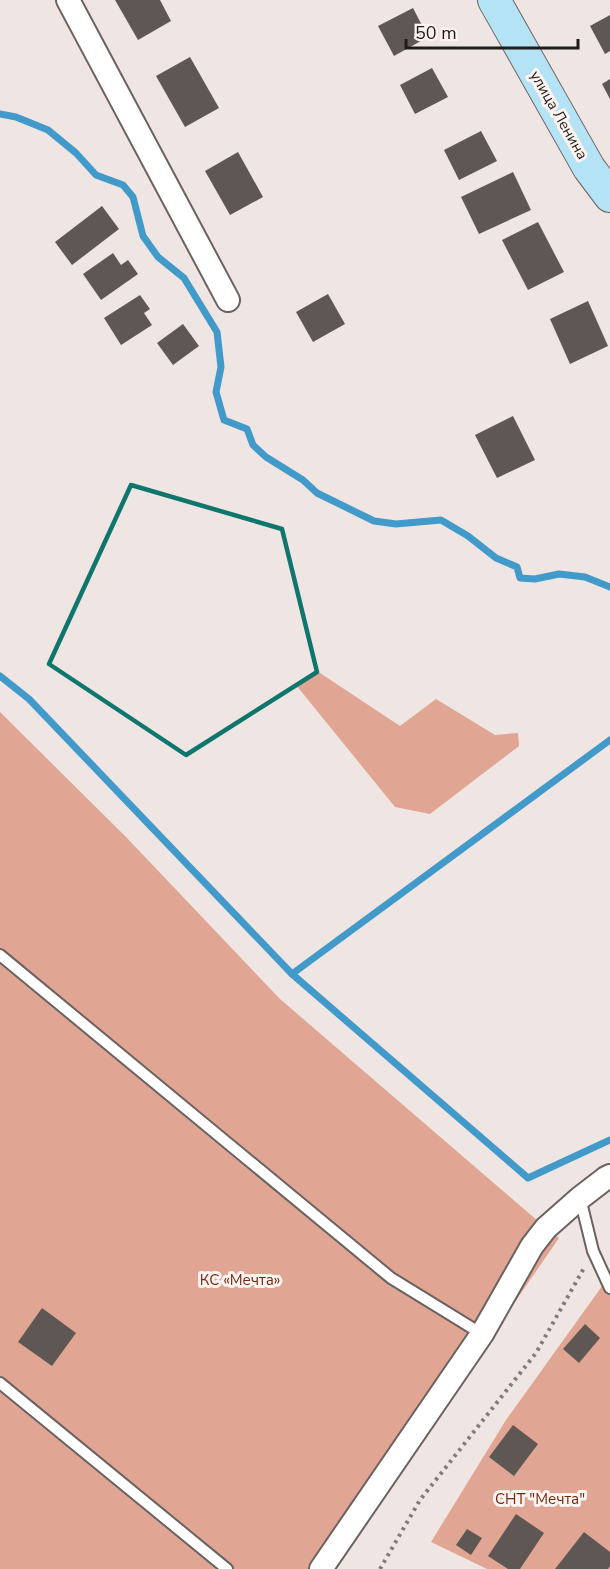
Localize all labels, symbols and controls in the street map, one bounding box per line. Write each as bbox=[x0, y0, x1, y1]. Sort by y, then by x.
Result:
scale bar bbox=[406, 12, 578, 50]
text: 50 m bbox=[415, 21, 457, 45]
street label: улица Ленина bbox=[525, 67, 593, 163]
park label: КС «Мечта» bbox=[200, 1270, 280, 1290]
park label: СНТ "Мечта" bbox=[495, 1489, 585, 1509]

